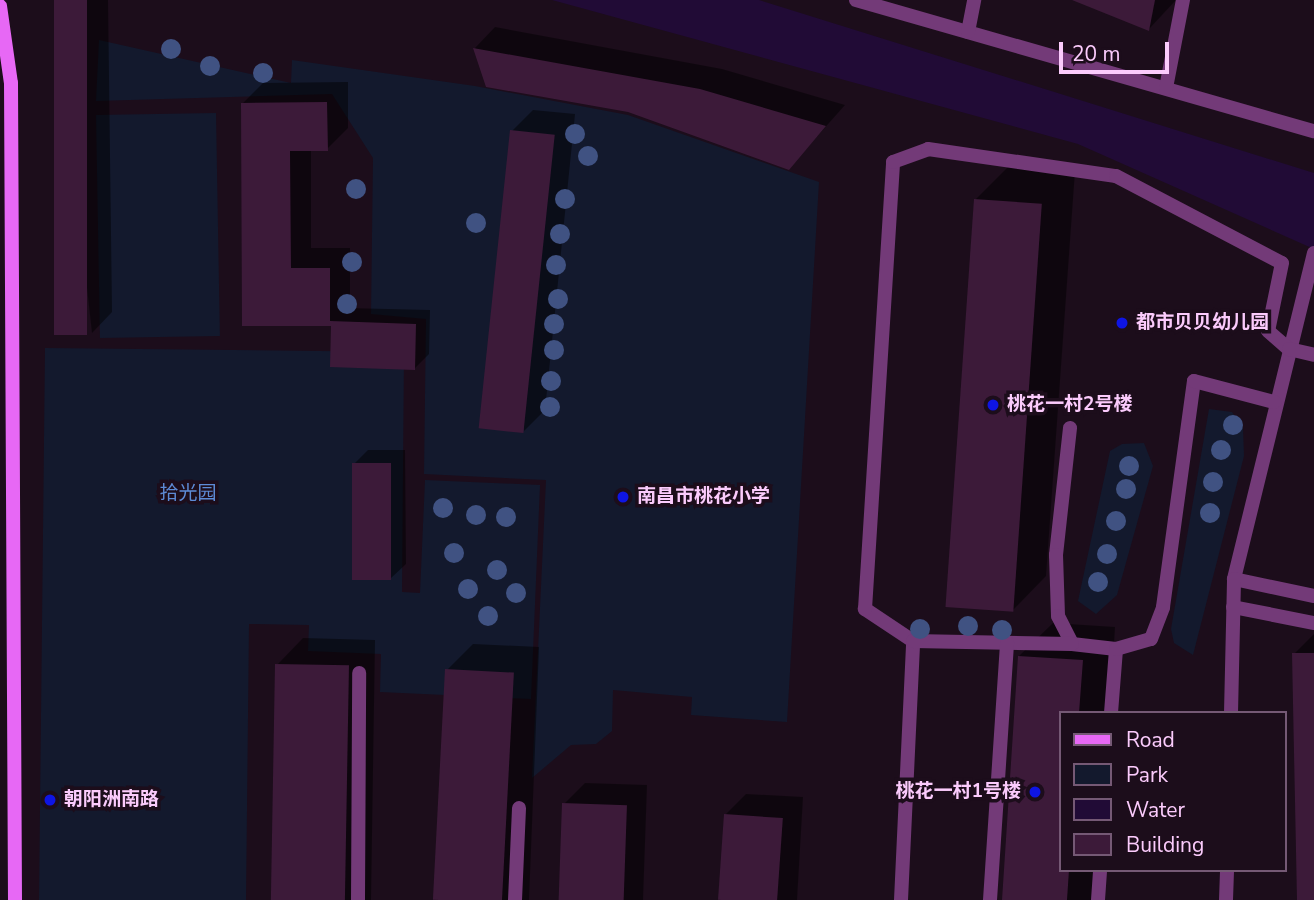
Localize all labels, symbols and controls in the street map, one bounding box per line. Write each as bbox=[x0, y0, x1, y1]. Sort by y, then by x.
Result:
scale bar bbox=[1062, 28, 1172, 72]
text: 20 m bbox=[1072, 40, 1121, 68]
place label: 都市贝贝幼儿园 bbox=[1136, 312, 1269, 334]
marker: 都市贝贝幼儿园 bbox=[1114, 315, 1130, 331]
place label: 桃花一村2号楼 bbox=[1007, 394, 1132, 416]
marker: 桃花一村2号楼 bbox=[985, 397, 1001, 413]
park label: 拾光园 bbox=[160, 483, 216, 505]
place label: 南昌市桃花小学 bbox=[637, 486, 770, 508]
marker: 南昌市桃花小学 bbox=[615, 489, 631, 505]
legend bbox=[1058, 711, 1286, 872]
text: Road bbox=[1126, 726, 1175, 754]
text: Park bbox=[1126, 761, 1168, 789]
place label: 桃花一村1号楼 bbox=[896, 781, 1021, 803]
marker: 桃花一村1号楼 bbox=[1027, 784, 1043, 800]
place label: 朝阳洲南路 bbox=[64, 789, 159, 811]
marker: 朝阳洲南路 bbox=[42, 792, 58, 808]
text: Water bbox=[1126, 796, 1185, 824]
text: Building bbox=[1126, 831, 1204, 859]

